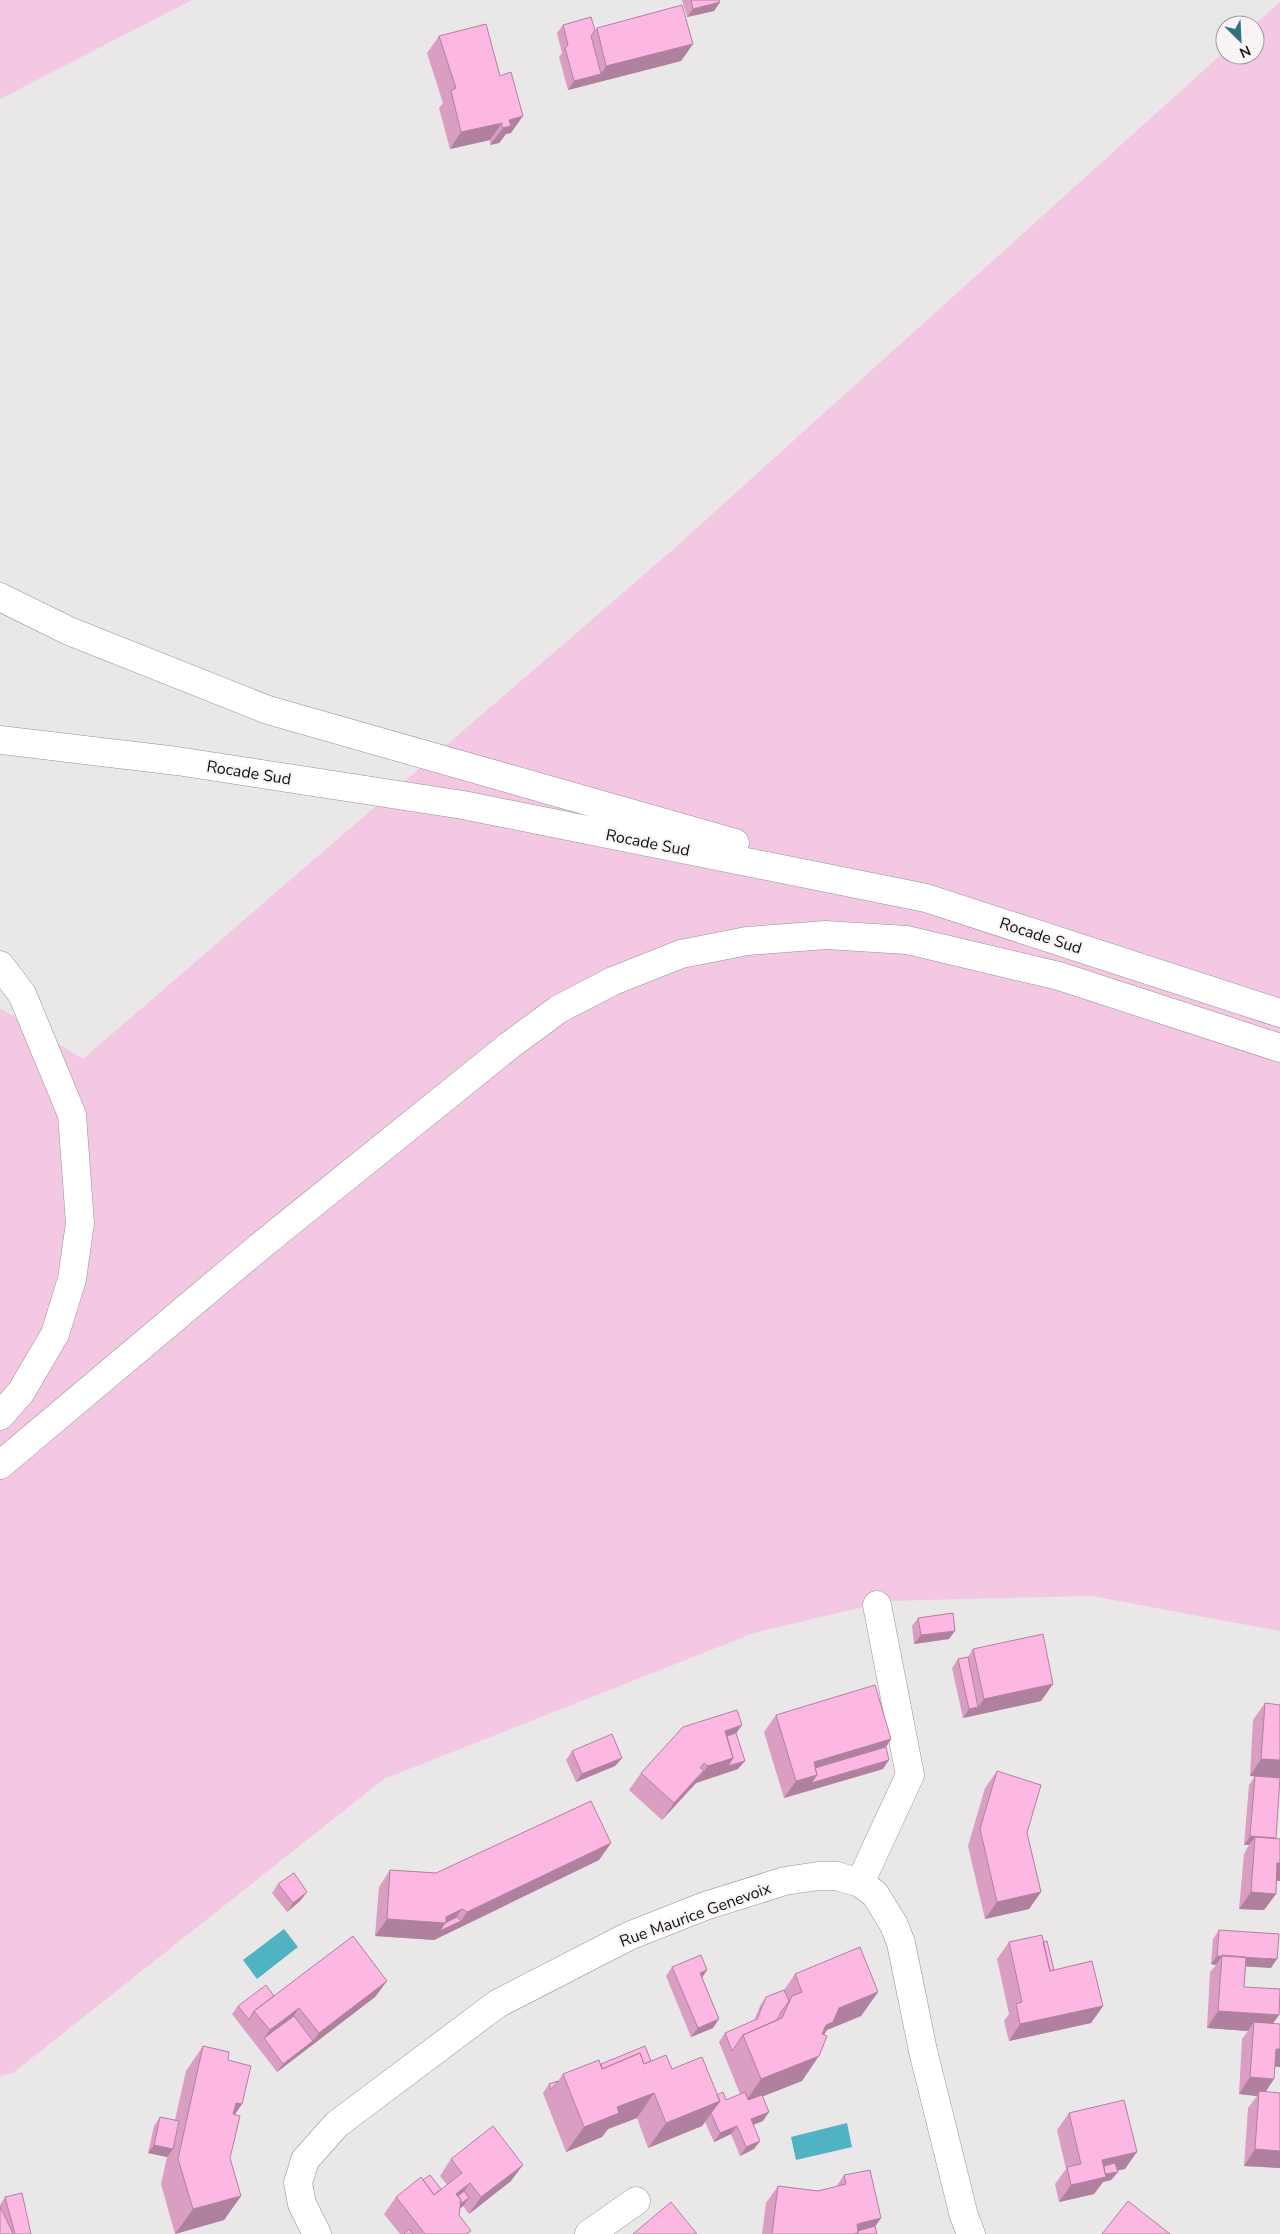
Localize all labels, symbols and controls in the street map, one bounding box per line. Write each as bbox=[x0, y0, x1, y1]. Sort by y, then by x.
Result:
north arrow bbox=[1215, 15, 1265, 65]
text: N bbox=[1236, 41, 1254, 62]
street label: Rocade Sud bbox=[205, 755, 293, 791]
street label: Rocade Sud bbox=[604, 824, 692, 862]
street label: Rocade Sud bbox=[997, 912, 1085, 960]
street label: Rue Maurice Genevoix bbox=[617, 1877, 775, 1953]

